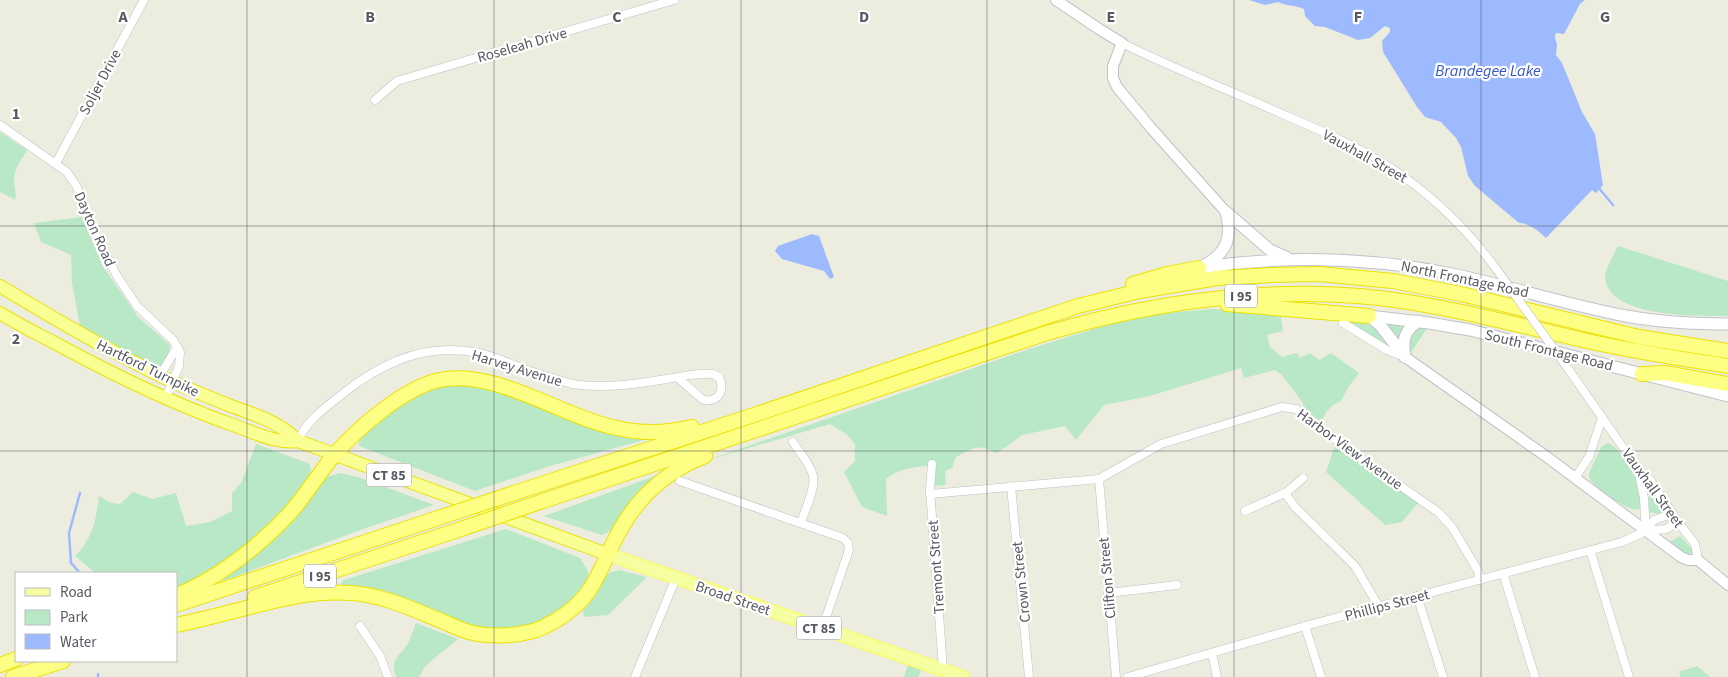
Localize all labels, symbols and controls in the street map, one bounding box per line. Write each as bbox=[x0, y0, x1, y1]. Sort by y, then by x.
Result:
text: A bbox=[117, 6, 128, 28]
text: B bbox=[365, 6, 375, 28]
text: C bbox=[612, 6, 622, 28]
text: D bbox=[859, 6, 869, 28]
text: E bbox=[1107, 6, 1115, 28]
text: F bbox=[1354, 6, 1362, 28]
text: G bbox=[1600, 6, 1610, 28]
street label: Roseleah Drive bbox=[475, 23, 569, 68]
street label: Soljer Drive bbox=[74, 46, 127, 119]
water label: Brandegee Lake bbox=[1435, 60, 1541, 82]
text: 1 bbox=[12, 103, 20, 125]
street label: Vauxhall Street bbox=[1319, 125, 1411, 188]
street label: Dayton Road bbox=[69, 188, 120, 270]
street label: North Frontage Road bbox=[1399, 256, 1531, 303]
road number: I 95 bbox=[1225, 284, 1257, 308]
street label: South Frontage Road bbox=[1483, 324, 1615, 377]
text: 2 bbox=[12, 328, 20, 350]
street label: Hartford Turnpike bbox=[93, 335, 203, 402]
street label: Harvey Avenue bbox=[469, 345, 565, 392]
street label: Harbor View Avenue bbox=[1293, 404, 1407, 495]
street label: Vauxhall Street bbox=[1617, 444, 1689, 532]
road number: CT 85 bbox=[366, 464, 412, 486]
street label: Tremont Street bbox=[923, 519, 950, 615]
street label: Clifton Street bbox=[1093, 536, 1122, 620]
street label: Crown Street bbox=[1007, 540, 1036, 623]
road number: I 95 bbox=[304, 564, 336, 588]
legend bbox=[15, 572, 178, 662]
street label: Broad Street bbox=[692, 576, 773, 621]
text: Road bbox=[60, 582, 92, 603]
street label: Phillips Street bbox=[1342, 584, 1432, 627]
text: Park bbox=[60, 607, 89, 628]
road number: CT 85 bbox=[796, 616, 842, 640]
text: Water bbox=[60, 632, 97, 653]

